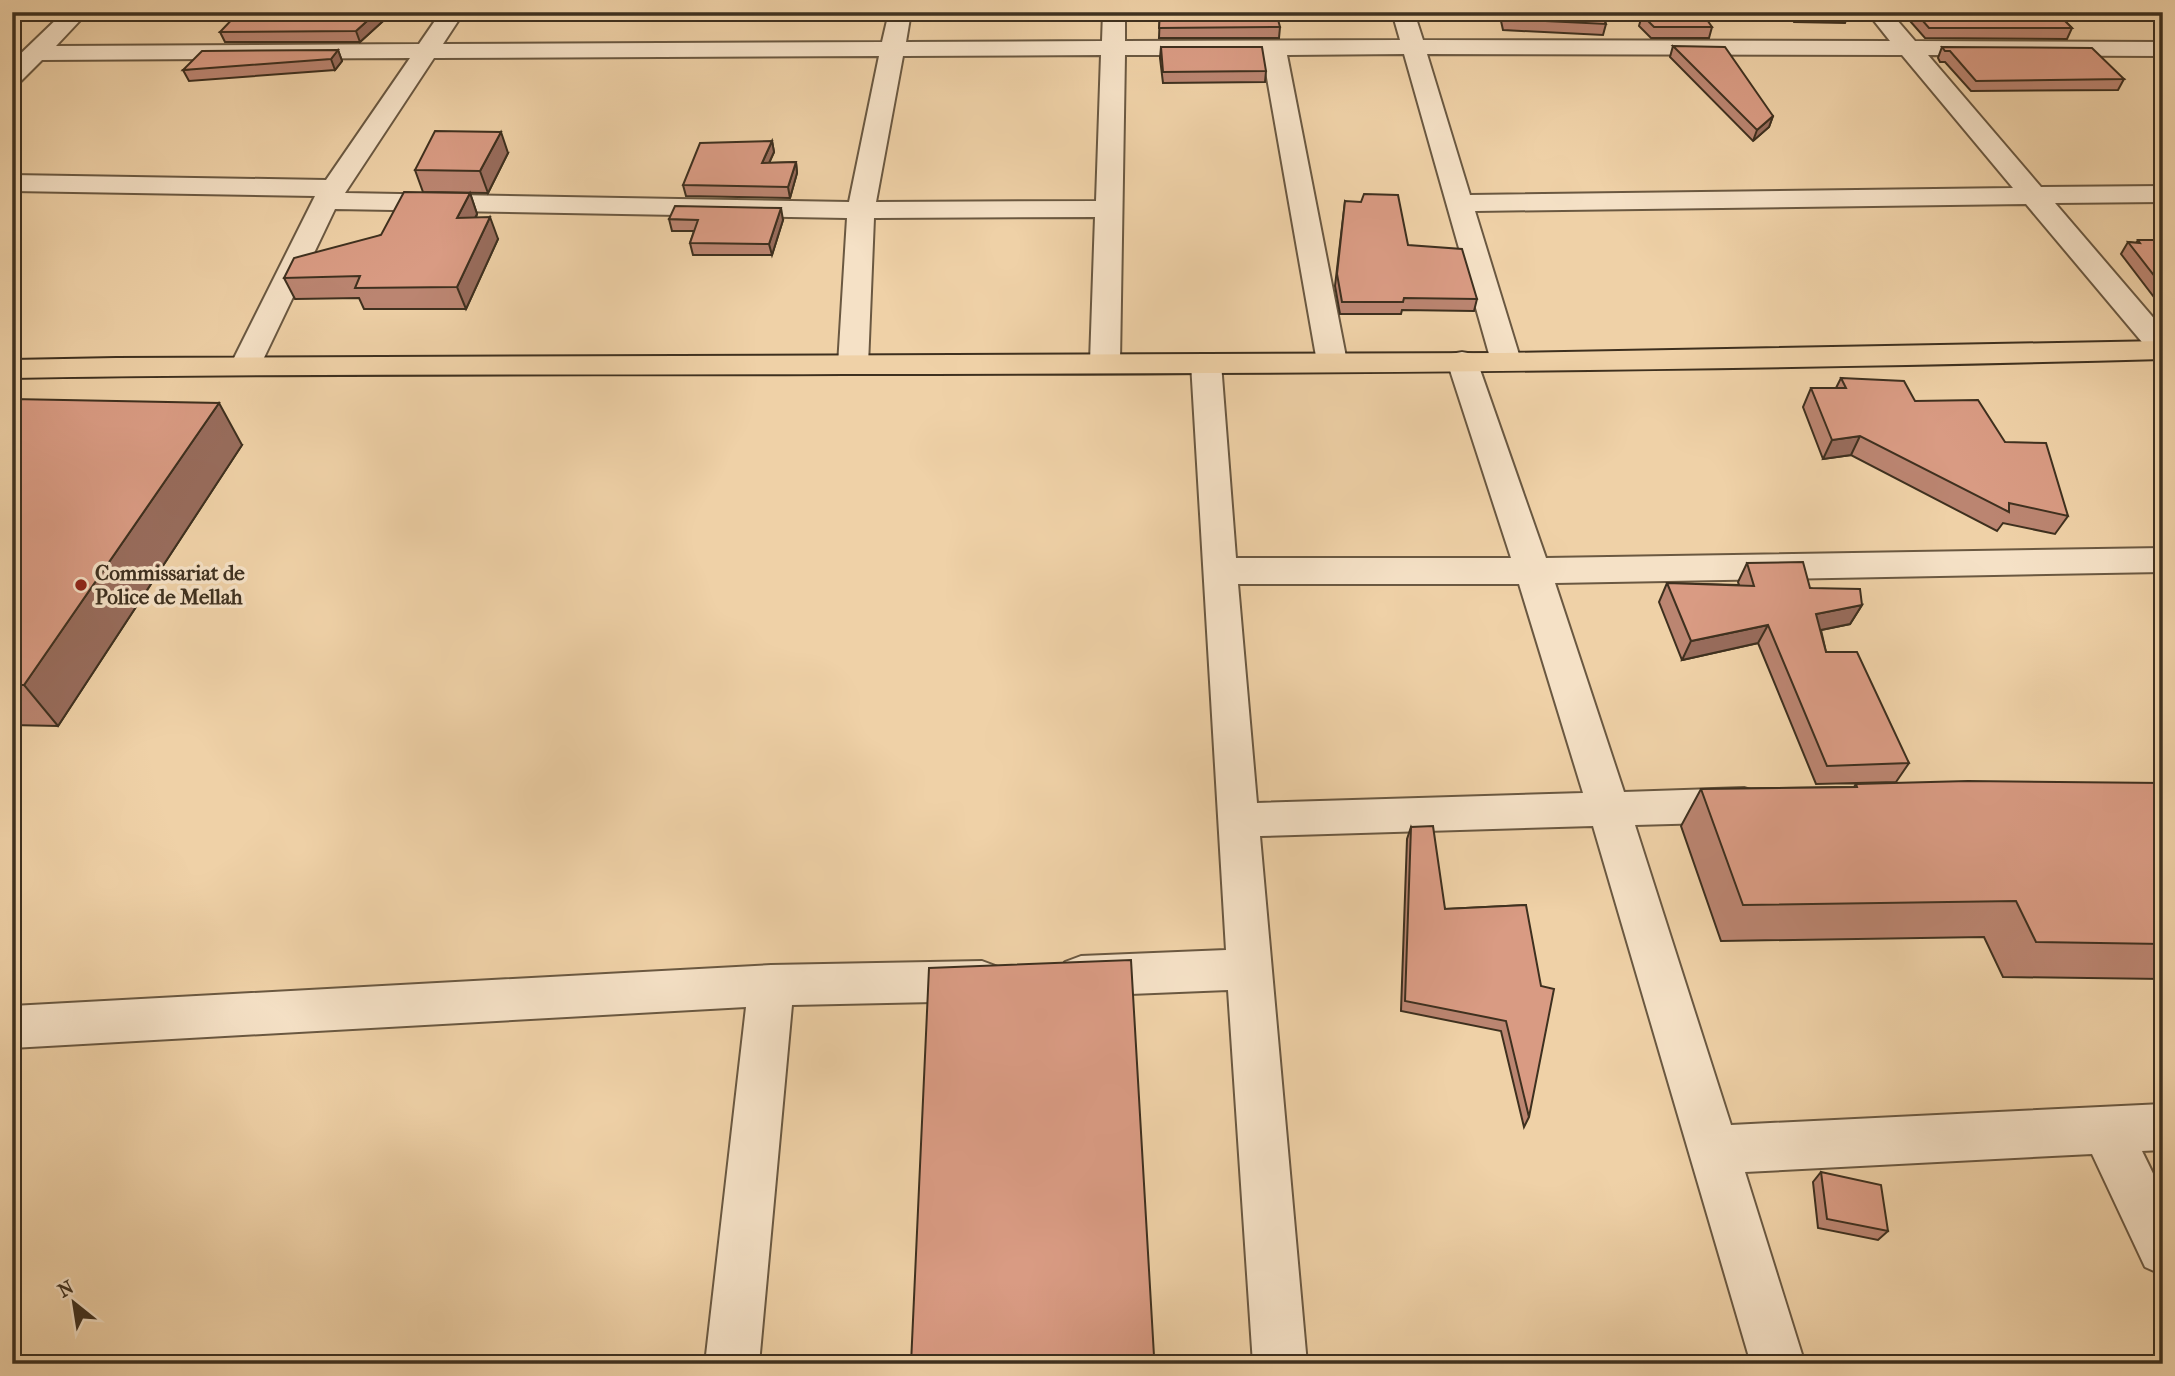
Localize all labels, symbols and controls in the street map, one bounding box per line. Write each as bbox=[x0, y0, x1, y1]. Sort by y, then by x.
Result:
place label: Commissariat de Police de Mellah bbox=[95, 561, 245, 609]
marker: Commissariat de Police de Mellah bbox=[73, 577, 89, 593]
north arrow bbox=[38, 1268, 108, 1338]
text: N bbox=[54, 1276, 78, 1302]

